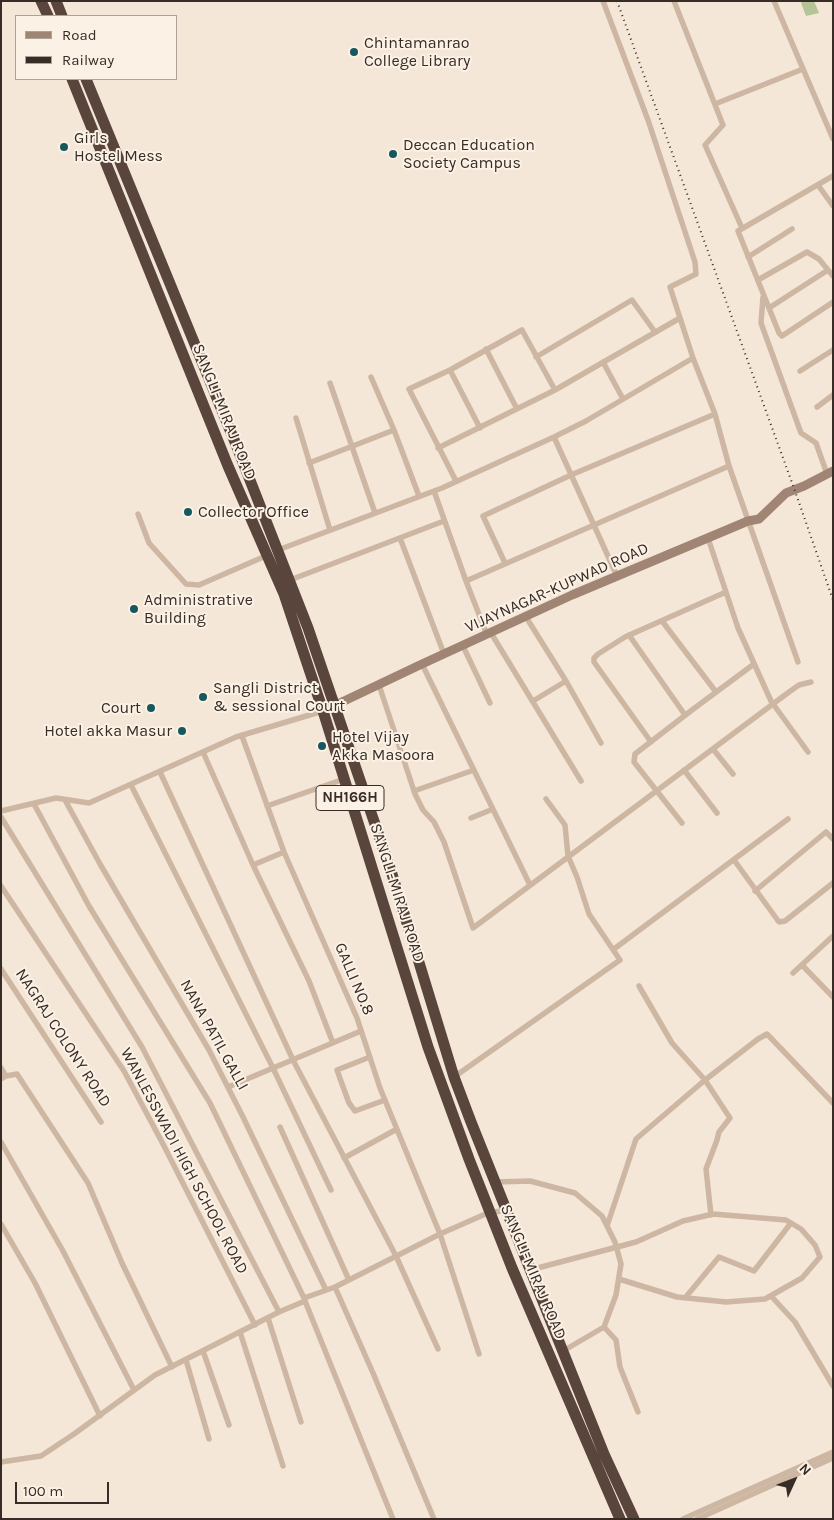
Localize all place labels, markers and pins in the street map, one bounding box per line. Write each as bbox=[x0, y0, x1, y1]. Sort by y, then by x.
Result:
place label: Chintamanrao College Library bbox=[364, 33, 470, 71]
marker: Chintamanrao College Library bbox=[348, 46, 360, 58]
place label: Girls Hostel Mess bbox=[74, 128, 163, 166]
place label: Deccan Education Society Campus bbox=[403, 135, 535, 173]
marker: Girls Hostel Mess bbox=[58, 141, 70, 153]
marker: Deccan Education Society Campus bbox=[387, 148, 399, 160]
place label: Collector Office bbox=[198, 502, 309, 522]
marker: Collector Office bbox=[182, 506, 194, 518]
place label: Administrative Building bbox=[144, 590, 253, 628]
marker: Administrative Building bbox=[128, 603, 140, 615]
place label: Sangli District & sessional Court bbox=[213, 678, 345, 716]
marker: Sangli District & sessional Court bbox=[197, 691, 209, 703]
place label: Court bbox=[101, 698, 141, 718]
marker: Court bbox=[145, 702, 157, 714]
place label: Hotel akka Masur bbox=[44, 721, 172, 741]
marker: Hotel akka Masur bbox=[176, 725, 188, 737]
place label: Hotel Vijay Akka Masoora bbox=[332, 727, 435, 765]
marker: Hotel Vijay Akka Masoora bbox=[316, 740, 328, 752]

